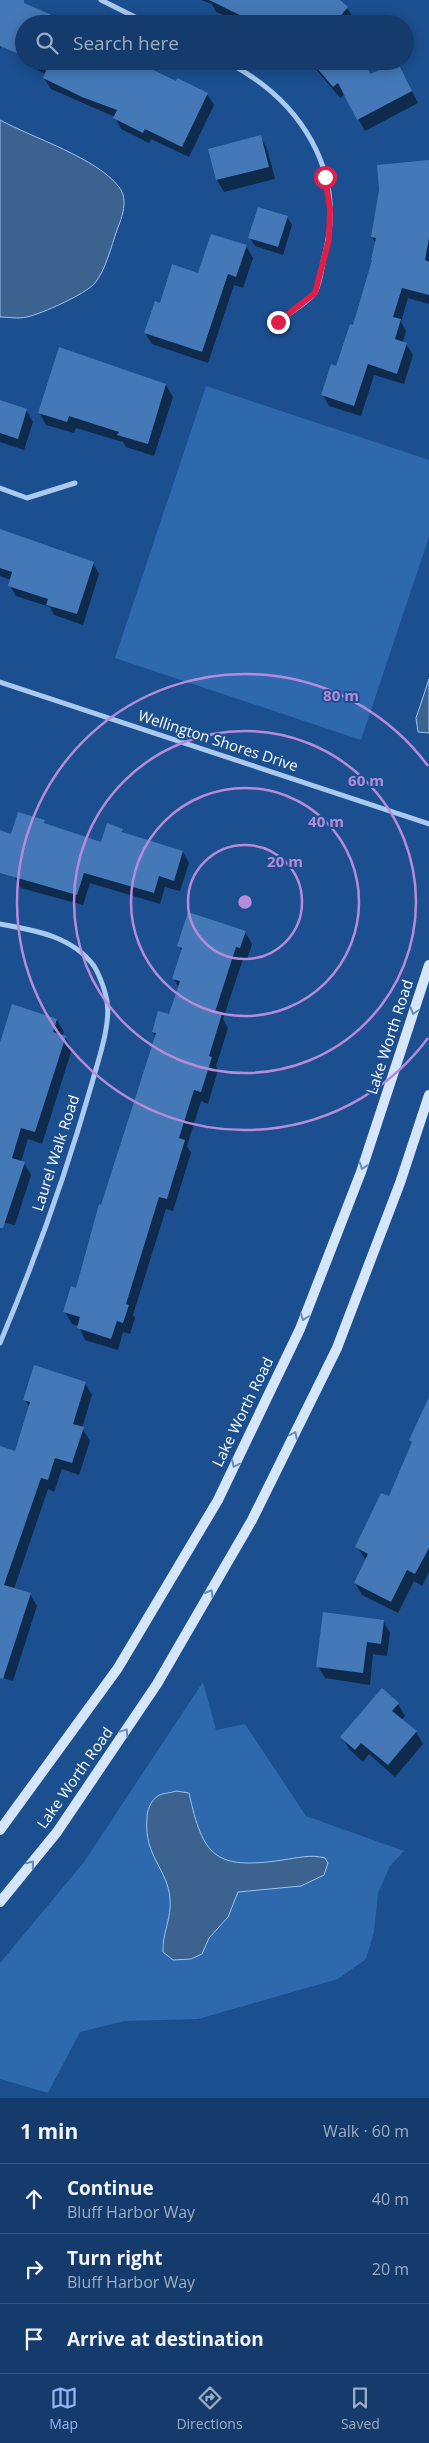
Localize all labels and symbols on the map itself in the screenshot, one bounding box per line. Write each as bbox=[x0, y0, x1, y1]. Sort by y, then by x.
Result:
route start bbox=[314, 166, 337, 189]
route end bbox=[267, 311, 290, 334]
text: 80 m bbox=[323, 685, 359, 705]
street label: Wellington Shores Drive bbox=[136, 705, 301, 775]
text: 60 m bbox=[348, 770, 384, 790]
text: 40 m bbox=[308, 811, 344, 831]
text: 20 m bbox=[267, 851, 303, 871]
centre of rings bbox=[236, 893, 254, 911]
street label: Lake Worth Road bbox=[361, 977, 417, 1097]
one-way arrow bbox=[410, 1007, 420, 1015]
street label: Laurel Walk Road bbox=[27, 1092, 83, 1213]
one-way arrow bbox=[359, 1161, 369, 1169]
one-way arrow bbox=[300, 1312, 311, 1321]
street label: Lake Worth Road bbox=[207, 1353, 277, 1470]
one-way arrow bbox=[288, 1431, 299, 1440]
one-way arrow bbox=[231, 1459, 241, 1468]
one-way arrow bbox=[203, 1590, 213, 1599]
street label: Lake Worth Road bbox=[32, 1723, 117, 1832]
one-way arrow bbox=[119, 1728, 128, 1738]
one-way arrow bbox=[25, 1861, 33, 1870]

